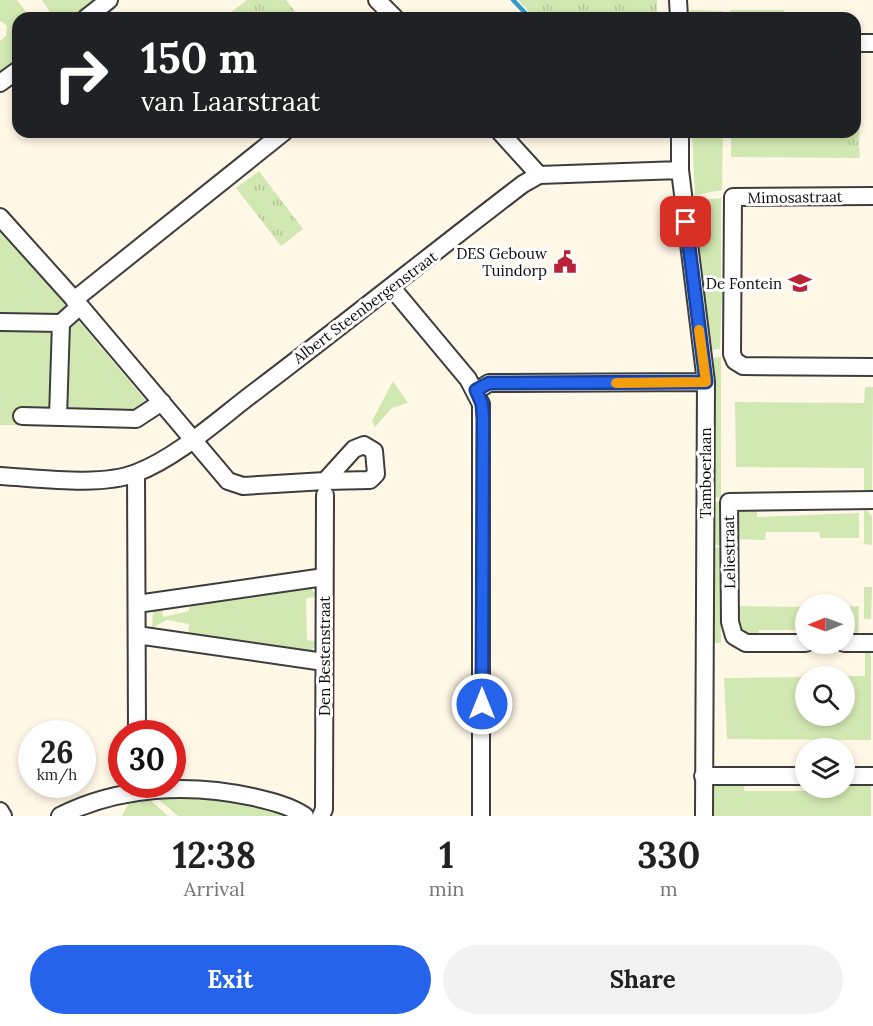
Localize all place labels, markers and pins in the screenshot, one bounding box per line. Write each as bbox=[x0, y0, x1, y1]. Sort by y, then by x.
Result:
pin bbox=[660, 196, 711, 247]
place label: DES Gebouw Tuindorp bbox=[456, 244, 547, 280]
public building icon: DES Gebouw Tuindorp bbox=[552, 249, 578, 275]
school or university icon: De Fontein bbox=[787, 270, 813, 296]
place label: De Fontein bbox=[706, 274, 782, 293]

